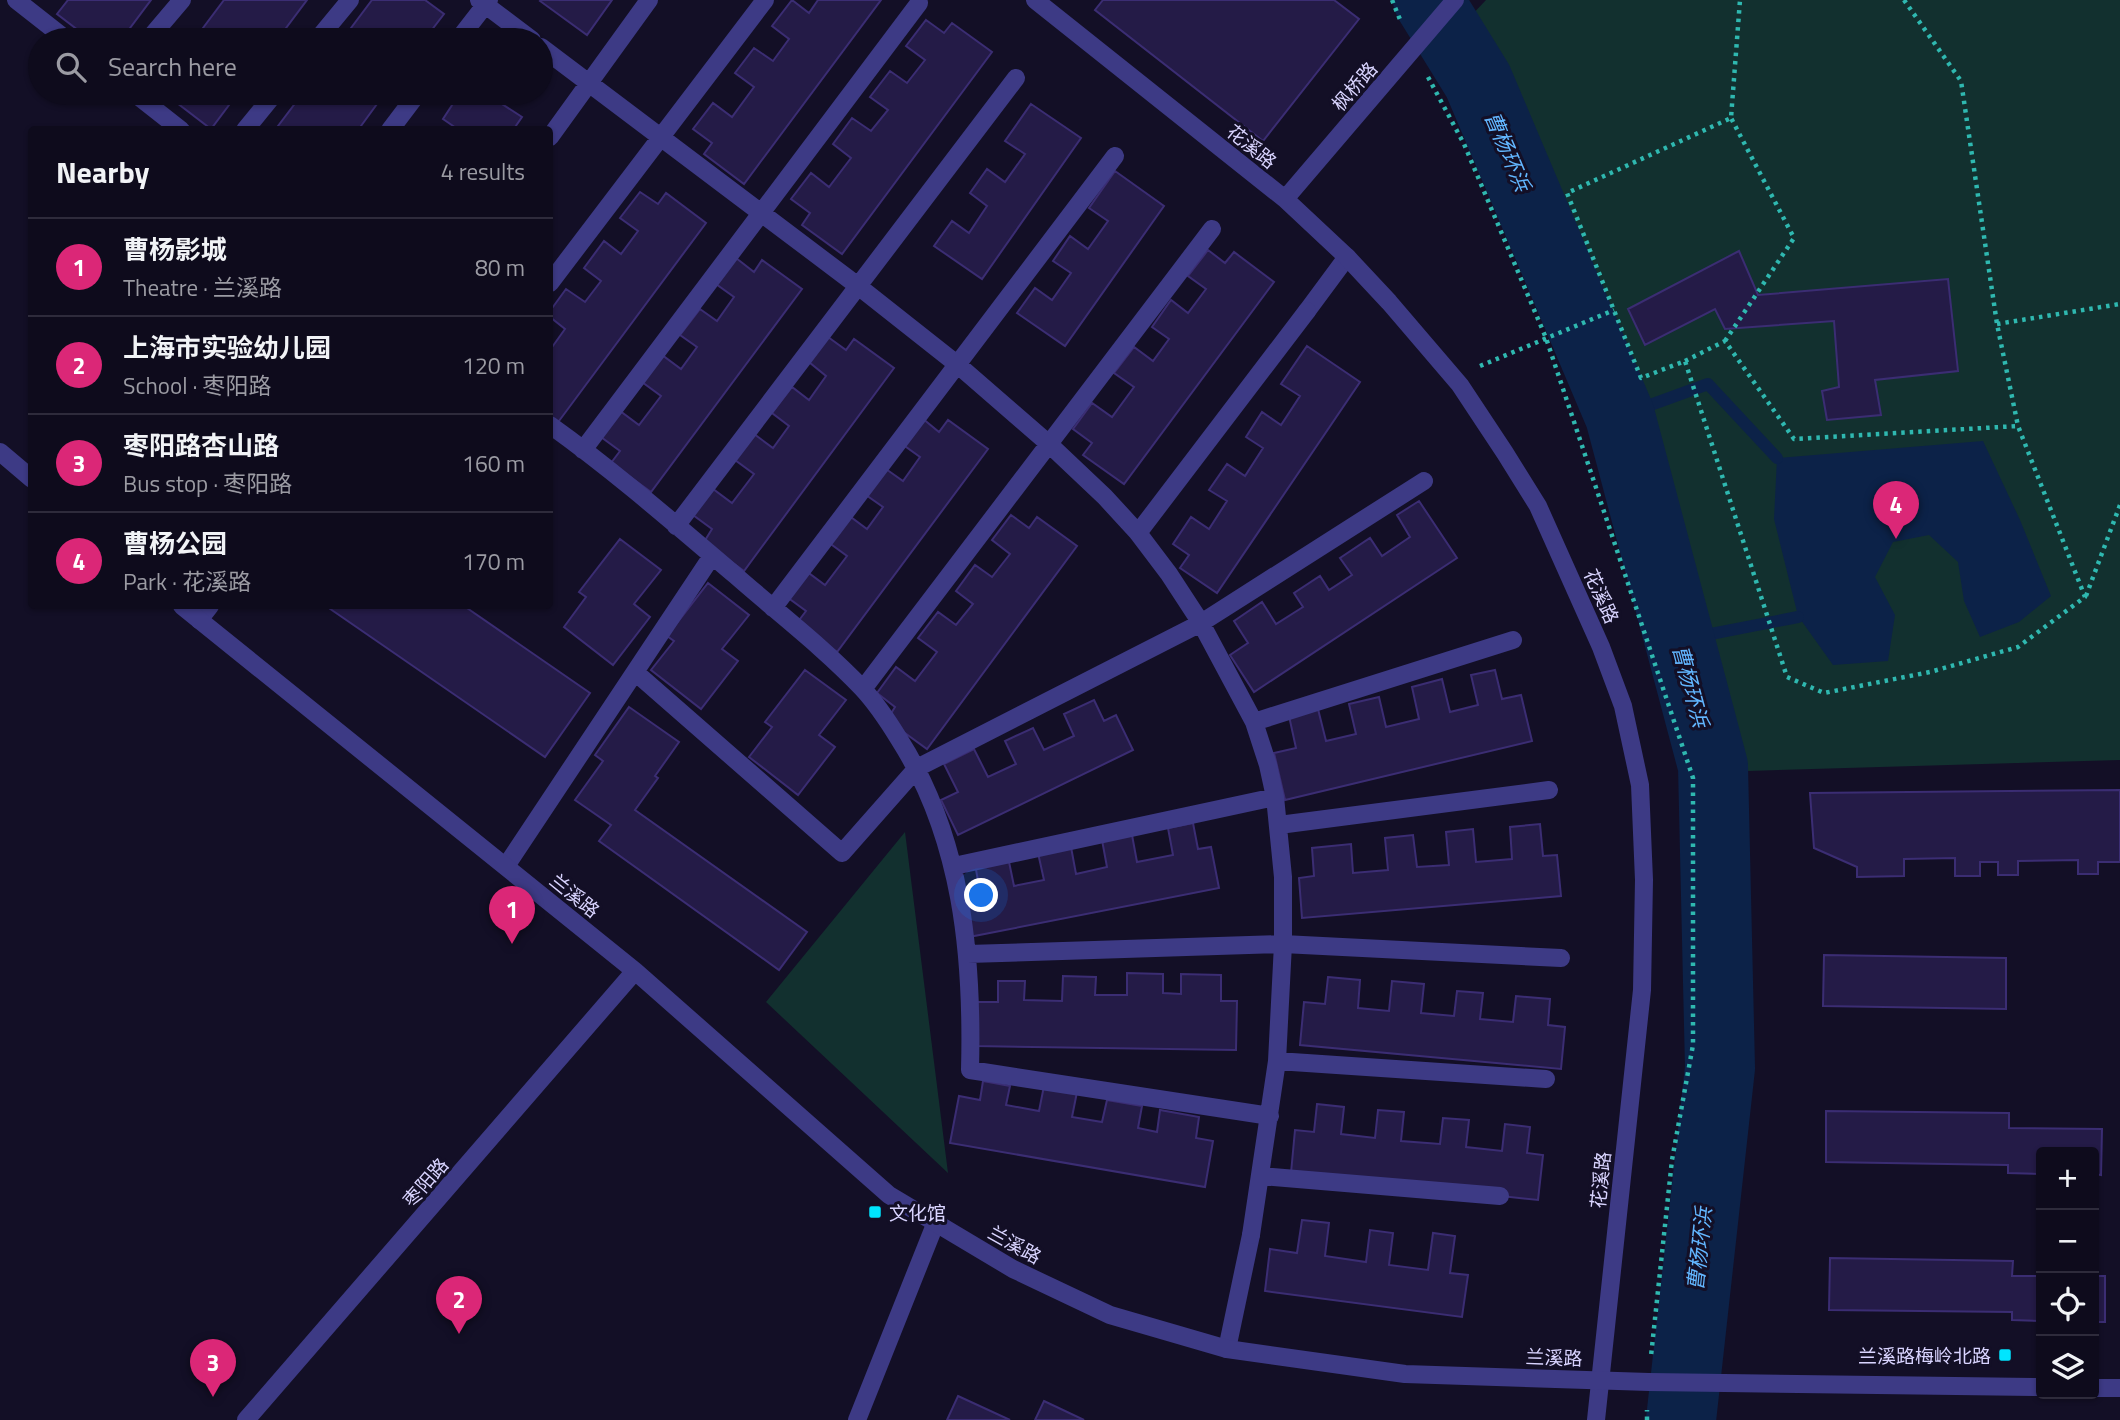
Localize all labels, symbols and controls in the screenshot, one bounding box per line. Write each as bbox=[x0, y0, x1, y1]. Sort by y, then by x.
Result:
search box bbox=[28, 28, 553, 105]
text: Search here bbox=[108, 47, 237, 86]
icon: search bbox=[52, 48, 90, 86]
street label: 枫桥路 bbox=[1324, 55, 1384, 117]
water label: 曹杨环浜 bbox=[1477, 106, 1540, 198]
street label: 花溪路 bbox=[1221, 117, 1283, 175]
text: Nearby bbox=[56, 149, 149, 195]
text: 4 results bbox=[441, 154, 525, 189]
text: 曹杨影城 bbox=[123, 230, 227, 269]
text: 1 bbox=[73, 250, 85, 285]
text: 80 m bbox=[475, 250, 525, 285]
text: Theatre · 兰溪路 bbox=[123, 270, 282, 305]
text: 上海市实验幼儿园 bbox=[123, 328, 331, 367]
text: 2 bbox=[73, 348, 85, 383]
text: 120 m bbox=[462, 348, 525, 383]
text: School · 枣阳路 bbox=[123, 368, 272, 403]
text: 枣阳路杏山路 bbox=[123, 426, 279, 465]
text: 3 bbox=[73, 446, 85, 481]
text: 160 m bbox=[462, 446, 525, 481]
text: Bus stop · 枣阳路 bbox=[123, 466, 292, 501]
pin: 4 bbox=[1873, 481, 1919, 539]
text: 曹杨公园 bbox=[123, 524, 227, 563]
text: 4 bbox=[73, 544, 85, 579]
text: 170 m bbox=[462, 544, 525, 579]
text: Park · 花溪路 bbox=[123, 564, 251, 599]
street label: 花溪路 bbox=[1577, 564, 1627, 628]
water label: 曹杨环浜 bbox=[1665, 641, 1718, 733]
street label: 兰溪路 bbox=[544, 866, 606, 924]
your location bbox=[964, 878, 998, 912]
pin: 1 bbox=[489, 886, 535, 944]
map controls bbox=[2036, 1147, 2099, 1399]
button: + bbox=[2036, 1147, 2099, 1210]
street label: 花溪路 bbox=[1583, 1150, 1617, 1210]
street label: 枣阳路 bbox=[395, 1151, 455, 1213]
place label: 文化馆 bbox=[889, 1198, 946, 1227]
marker: 文化馆 bbox=[867, 1204, 883, 1220]
water label: 曹杨环浜 bbox=[1679, 1204, 1720, 1292]
button: − bbox=[2036, 1210, 2099, 1273]
street label: 兰溪路 bbox=[983, 1217, 1047, 1271]
button: locate bbox=[2036, 1273, 2099, 1336]
pin: 2 bbox=[436, 1276, 482, 1334]
button: layers bbox=[2036, 1336, 2099, 1399]
pin: 3 bbox=[190, 1339, 236, 1397]
place label: 兰溪路梅岭北路 bbox=[1858, 1341, 1991, 1370]
street label: 兰溪路 bbox=[1525, 1342, 1583, 1372]
marker: 兰溪路梅岭北路 bbox=[1997, 1347, 2013, 1363]

